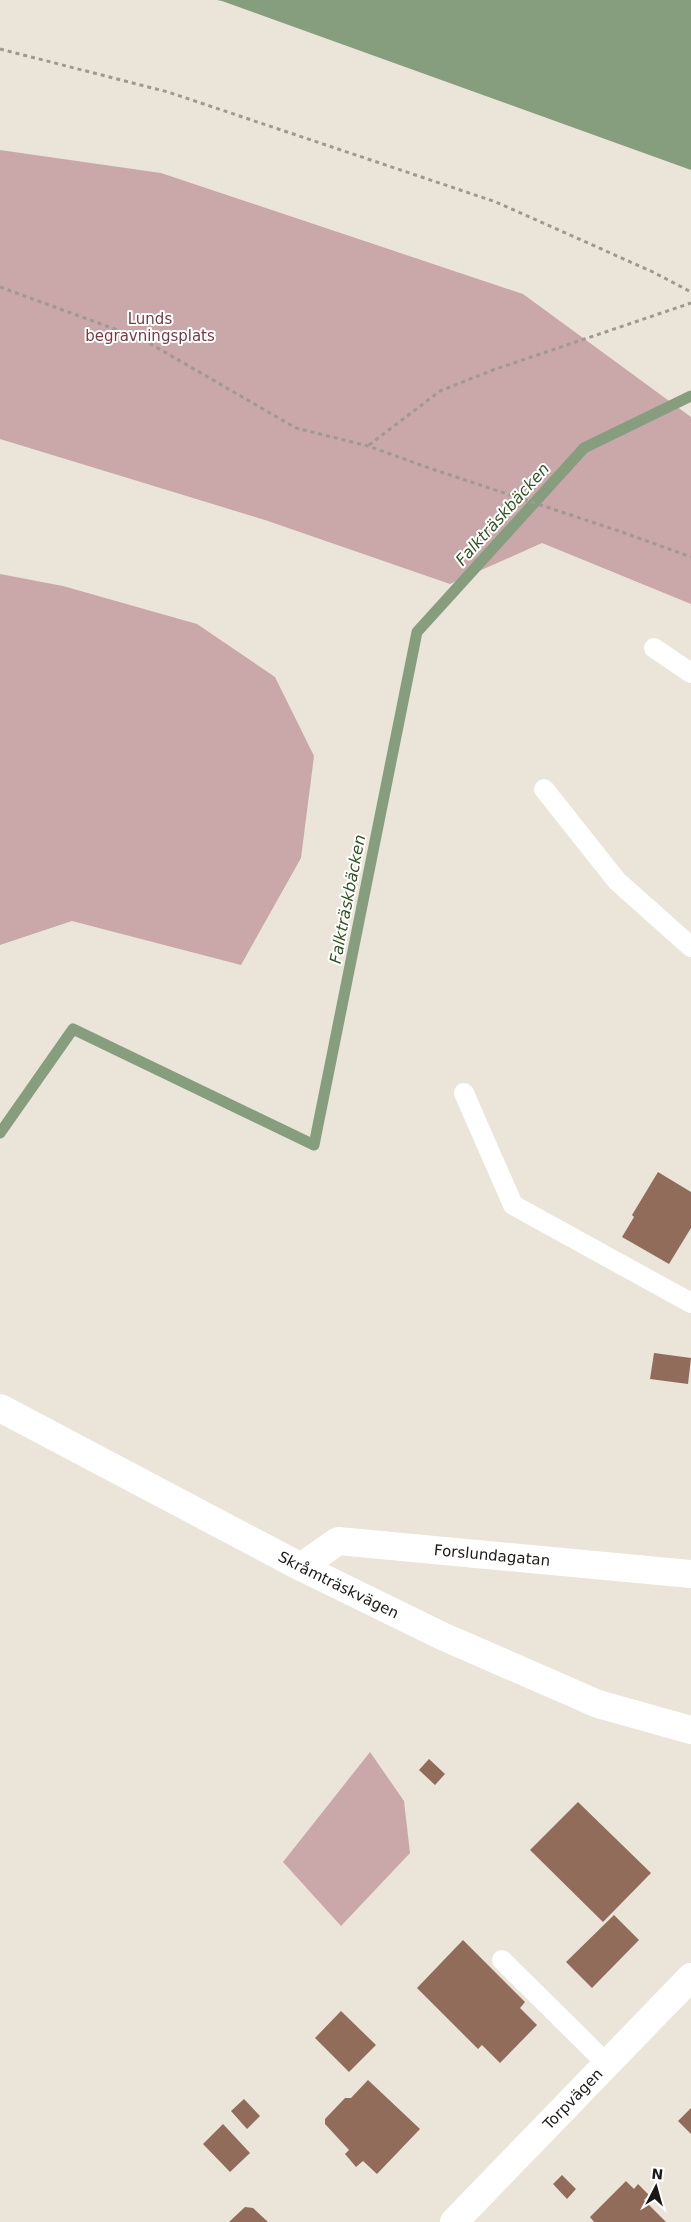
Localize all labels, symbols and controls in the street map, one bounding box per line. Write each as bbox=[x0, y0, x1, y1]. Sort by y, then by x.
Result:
park label: Lunds begravningsplats bbox=[85, 310, 215, 345]
water label: Falkträskbäcken bbox=[451, 459, 553, 569]
water label: Falkträskbäcken bbox=[326, 833, 369, 965]
street label: Forslundagatan bbox=[433, 1541, 551, 1570]
street label: Skråmträskvägen bbox=[275, 1548, 402, 1622]
street label: Torpvägen bbox=[539, 2065, 606, 2134]
north arrow bbox=[631, 2162, 681, 2212]
text: N bbox=[651, 2166, 664, 2183]

